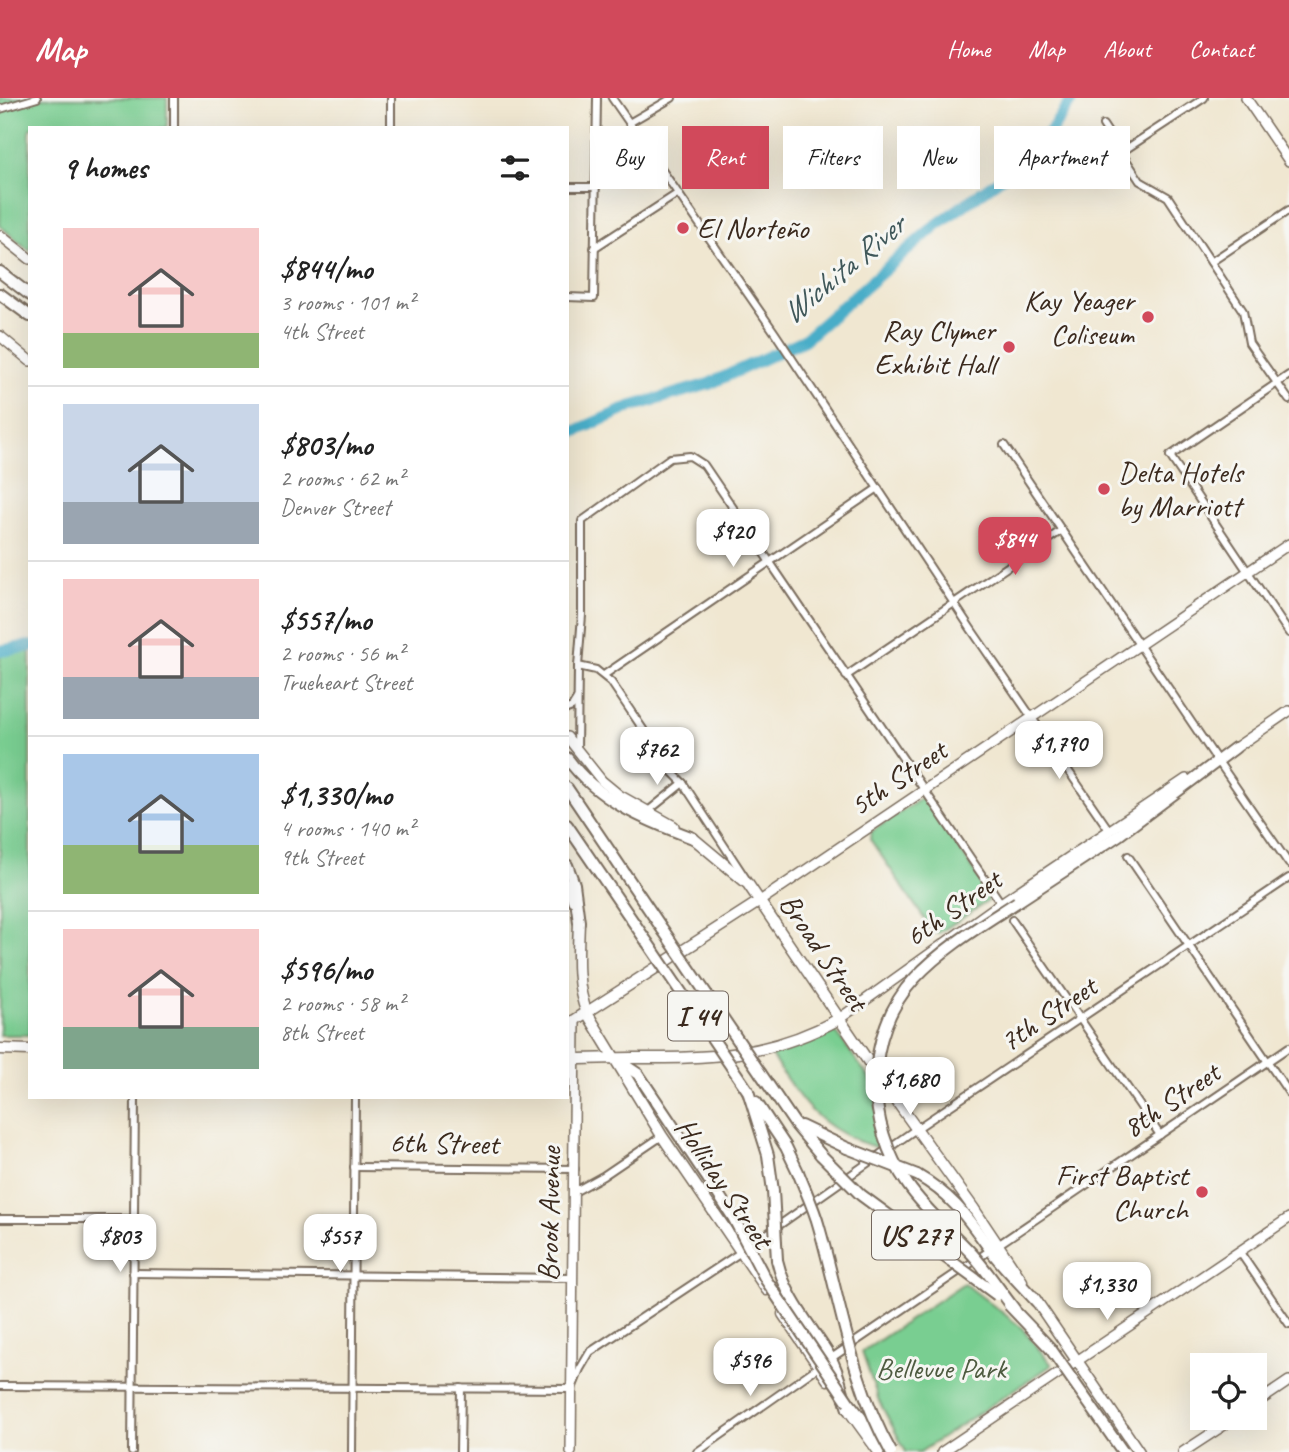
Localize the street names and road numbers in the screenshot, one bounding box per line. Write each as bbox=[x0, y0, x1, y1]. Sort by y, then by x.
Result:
street label: 5th Street bbox=[842, 730, 956, 824]
street label: 6th Street bbox=[897, 859, 1011, 955]
street label: Broad Street bbox=[771, 886, 879, 1020]
street label: 7th Street bbox=[992, 966, 1106, 1060]
road number: I 44 bbox=[668, 992, 728, 1040]
street label: 8th Street bbox=[1115, 1052, 1229, 1146]
street label: Holliday Street bbox=[666, 1110, 783, 1258]
street label: 6th Street bbox=[389, 1123, 502, 1163]
street label: Brook Avenue bbox=[529, 1144, 569, 1282]
road number: US 277 bbox=[872, 1210, 960, 1260]

